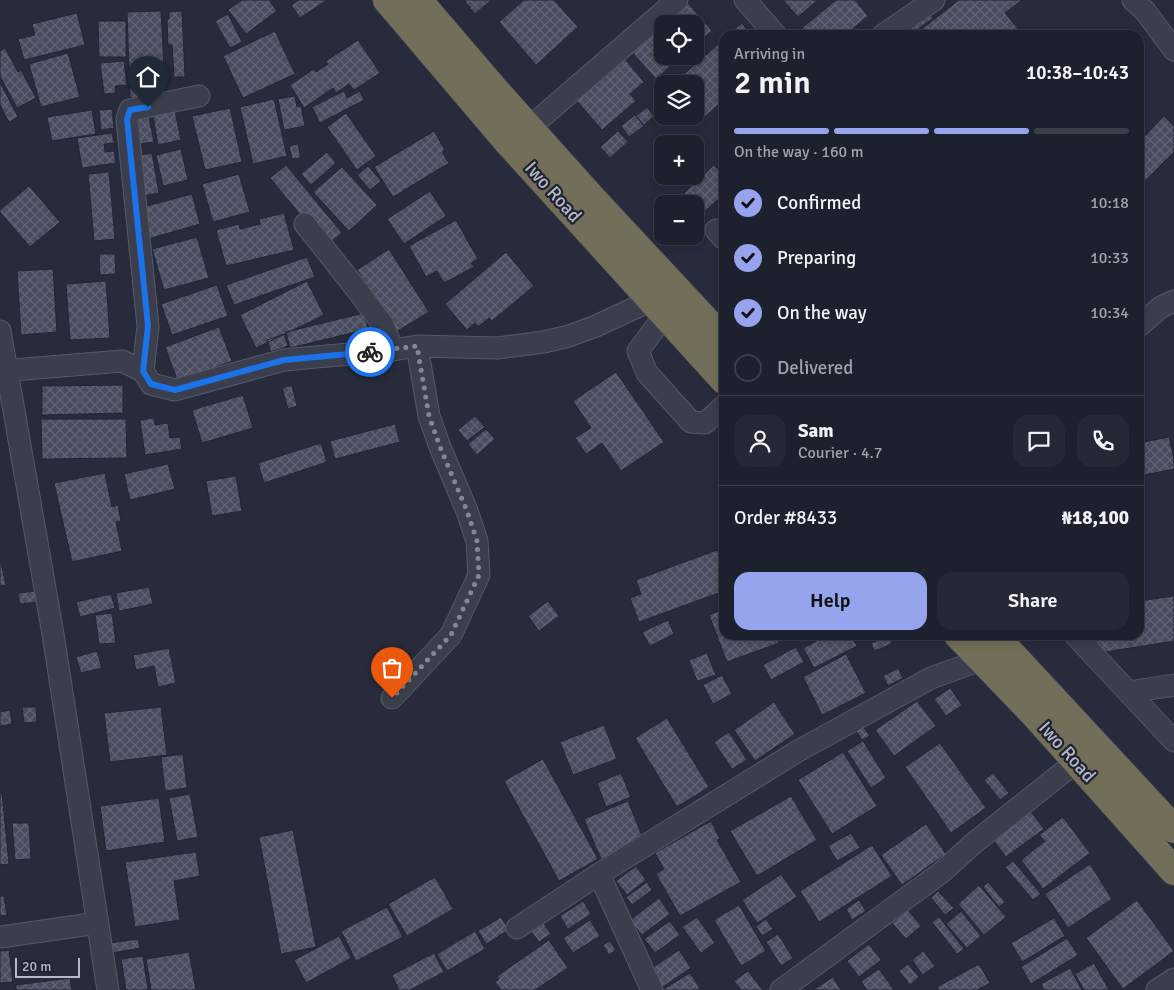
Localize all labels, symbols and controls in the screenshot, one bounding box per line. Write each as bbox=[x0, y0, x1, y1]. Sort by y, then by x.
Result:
map controls bbox=[654, 15, 704, 245]
button: locate bbox=[654, 15, 704, 65]
text: Arriving in bbox=[734, 44, 805, 64]
pin bbox=[127, 56, 169, 107]
text: 10:38–10:43 bbox=[1026, 61, 1129, 85]
icon: home bbox=[134, 63, 162, 91]
text: 2 min bbox=[734, 63, 811, 102]
button: layers bbox=[654, 75, 704, 125]
button: + bbox=[654, 135, 704, 185]
text: On the way · 160 m bbox=[734, 142, 864, 162]
street label: Iwo Road bbox=[519, 157, 587, 227]
icon: check bbox=[734, 189, 762, 217]
text: Confirmed bbox=[777, 191, 861, 215]
text: 10:18 bbox=[1090, 193, 1129, 213]
button: − bbox=[654, 195, 704, 245]
icon: check bbox=[734, 244, 762, 272]
text: Preparing bbox=[777, 246, 856, 270]
text: 10:33 bbox=[1090, 248, 1129, 268]
icon: check bbox=[734, 299, 762, 327]
text: On the way bbox=[777, 301, 867, 325]
text: 10:34 bbox=[1090, 303, 1129, 323]
courier bbox=[345, 327, 395, 377]
icon: bike bbox=[356, 338, 384, 366]
text: Delivered bbox=[777, 356, 853, 380]
button: person bbox=[734, 415, 786, 467]
button: chat bbox=[1013, 415, 1065, 467]
button: phone bbox=[1077, 415, 1129, 467]
text: Sam bbox=[798, 419, 834, 443]
text: Courier · 4.7 bbox=[798, 443, 882, 463]
text: Order #8433 bbox=[734, 506, 837, 530]
text: ₦18,100 bbox=[1062, 506, 1129, 530]
button: Help bbox=[734, 572, 927, 630]
button: Share bbox=[937, 572, 1129, 630]
pin bbox=[371, 647, 413, 698]
icon: bag bbox=[378, 654, 406, 682]
street label: Iwo Road bbox=[1033, 717, 1101, 787]
scale bar bbox=[15, 955, 80, 978]
text: 20 m bbox=[22, 958, 51, 975]

